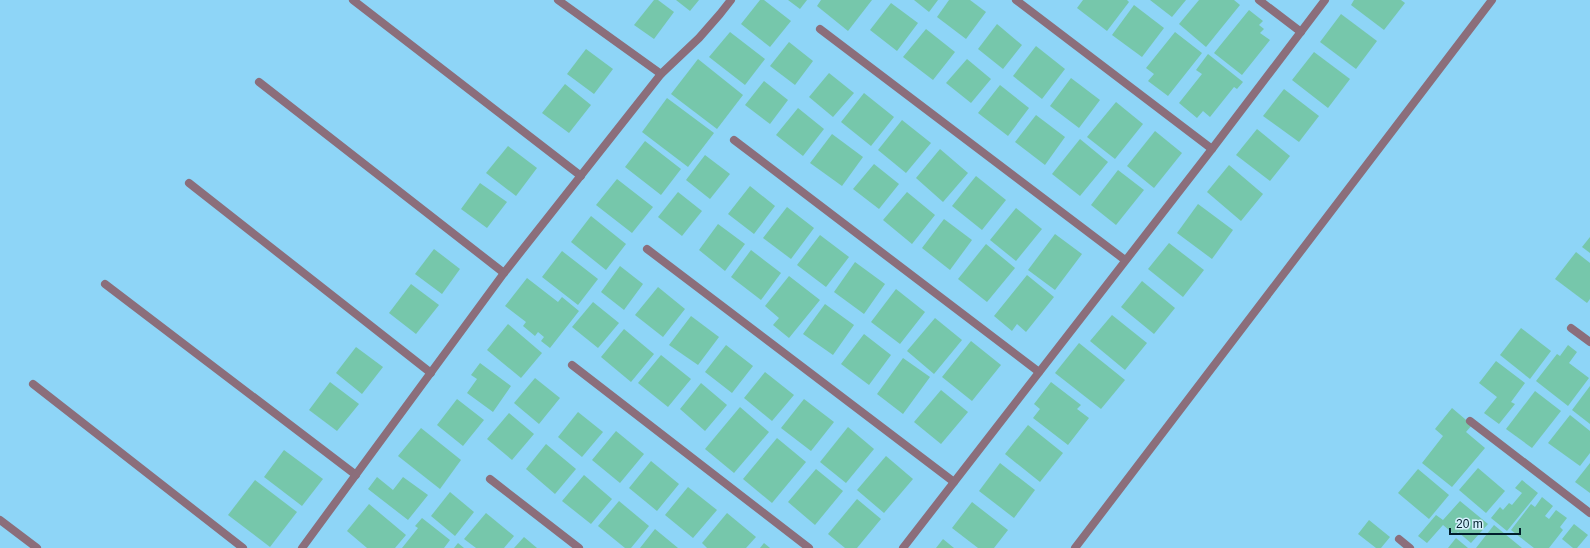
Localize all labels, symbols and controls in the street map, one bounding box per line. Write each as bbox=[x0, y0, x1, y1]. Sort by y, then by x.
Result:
scale bar bbox=[1450, 510, 1520, 536]
text: 20 m bbox=[1456, 517, 1483, 531]

